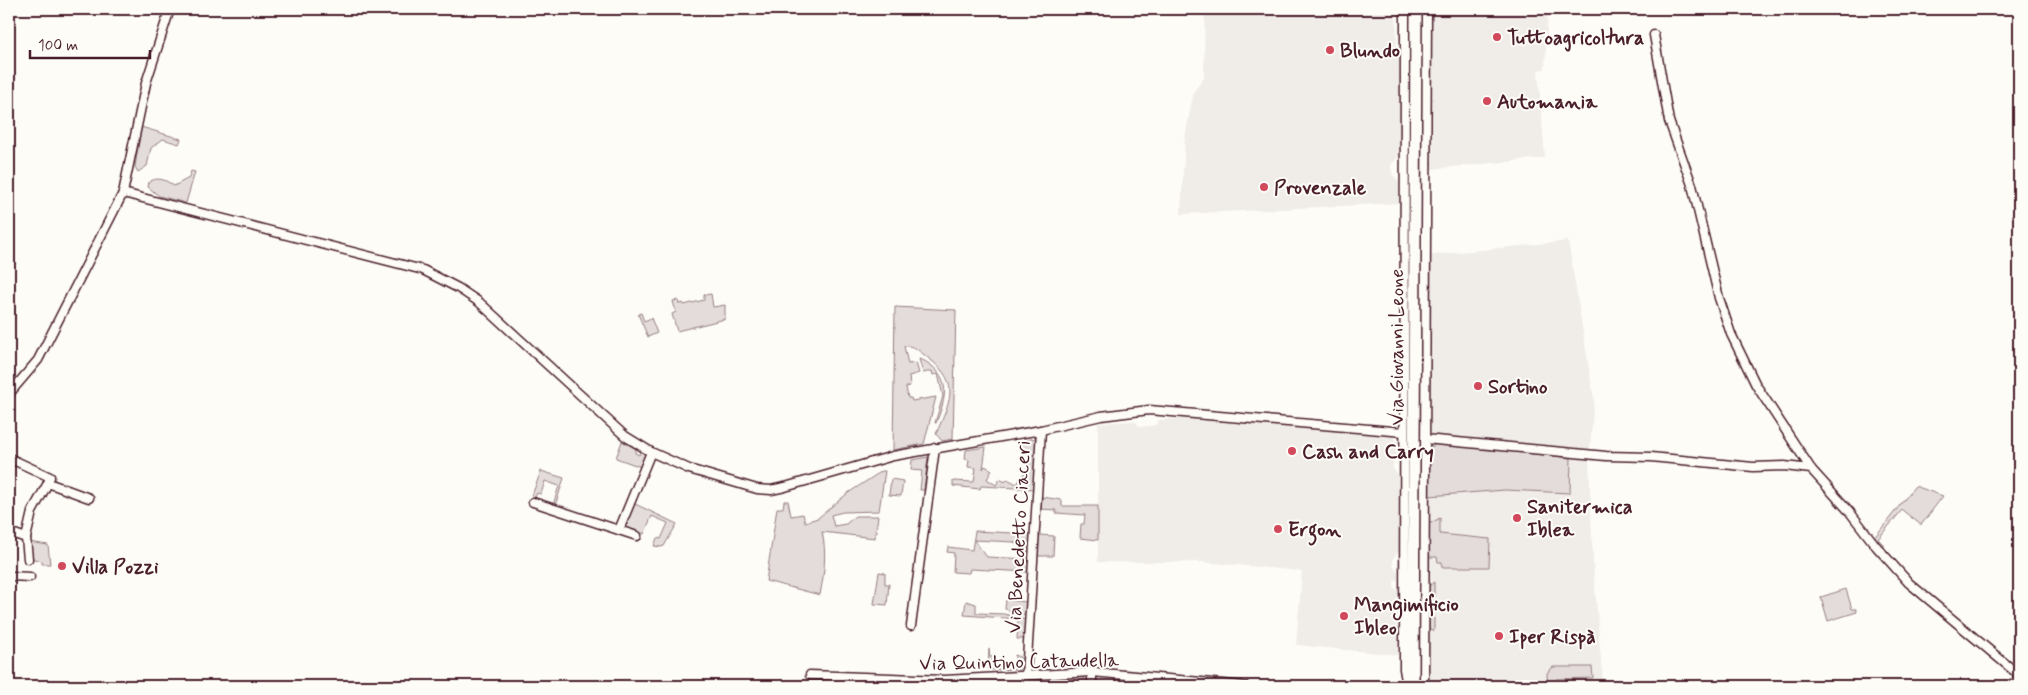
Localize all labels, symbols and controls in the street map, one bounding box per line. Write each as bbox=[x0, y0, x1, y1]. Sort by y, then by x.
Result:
place label: Tuttoagricoltura bbox=[1507, 25, 1644, 52]
scale bar bbox=[30, 28, 150, 60]
marker: Tuttoagricoltura bbox=[1491, 31, 1503, 43]
text: 100 m bbox=[38, 36, 78, 56]
place label: Blundo bbox=[1340, 38, 1400, 65]
marker: Blundo bbox=[1324, 44, 1336, 56]
place label: Automania bbox=[1497, 89, 1598, 116]
marker: Automania bbox=[1481, 95, 1493, 107]
place label: Provenzale bbox=[1274, 175, 1367, 202]
marker: Provenzale bbox=[1258, 181, 1270, 193]
street label: Via Giovanni Leone bbox=[1384, 269, 1411, 425]
place label: Sortino bbox=[1488, 374, 1548, 401]
marker: Sortino bbox=[1472, 380, 1484, 392]
place label: Cash and Carry bbox=[1302, 439, 1434, 466]
street label: Via Benedetto Ciaceri bbox=[1001, 440, 1038, 634]
marker: Cash and Carry bbox=[1286, 445, 1298, 457]
place label: Sanitermica Iblea bbox=[1527, 494, 1633, 544]
marker: Sanitermica Iblea bbox=[1511, 512, 1523, 524]
place label: Ergon bbox=[1288, 517, 1341, 546]
marker: Ergon bbox=[1272, 523, 1284, 535]
place label: Villa Pozzi bbox=[72, 554, 159, 581]
marker: Villa Pozzi bbox=[56, 560, 68, 572]
place label: Mangimificio Ibleo bbox=[1354, 592, 1459, 642]
marker: Mangimificio Ibleo bbox=[1338, 610, 1350, 622]
place label: Iper Rispà bbox=[1509, 624, 1596, 651]
marker: Iper Rispà bbox=[1493, 630, 1505, 642]
street label: Via Quintino Cataudella bbox=[919, 647, 1120, 678]

